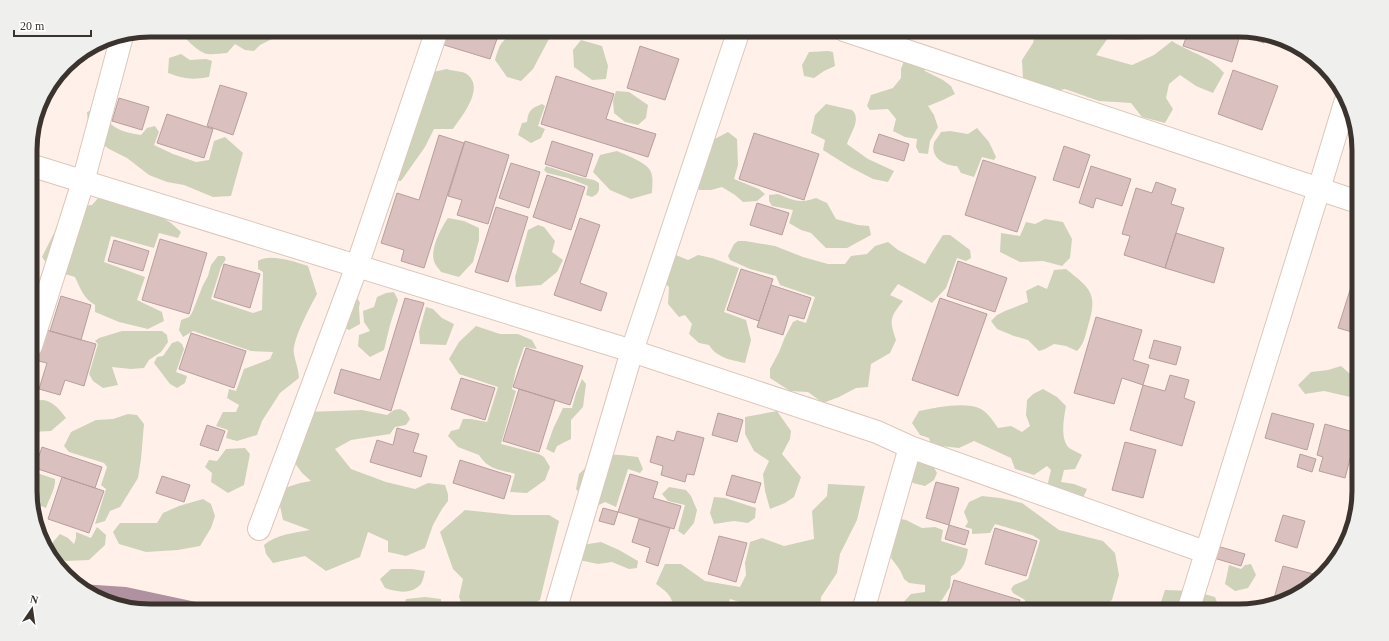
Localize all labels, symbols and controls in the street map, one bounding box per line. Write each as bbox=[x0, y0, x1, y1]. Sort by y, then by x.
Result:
scale bar bbox=[14, 12, 91, 38]
text: 20 m bbox=[20, 19, 45, 33]
north arrow bbox=[12, 589, 52, 629]
text: N bbox=[29, 593, 40, 606]

